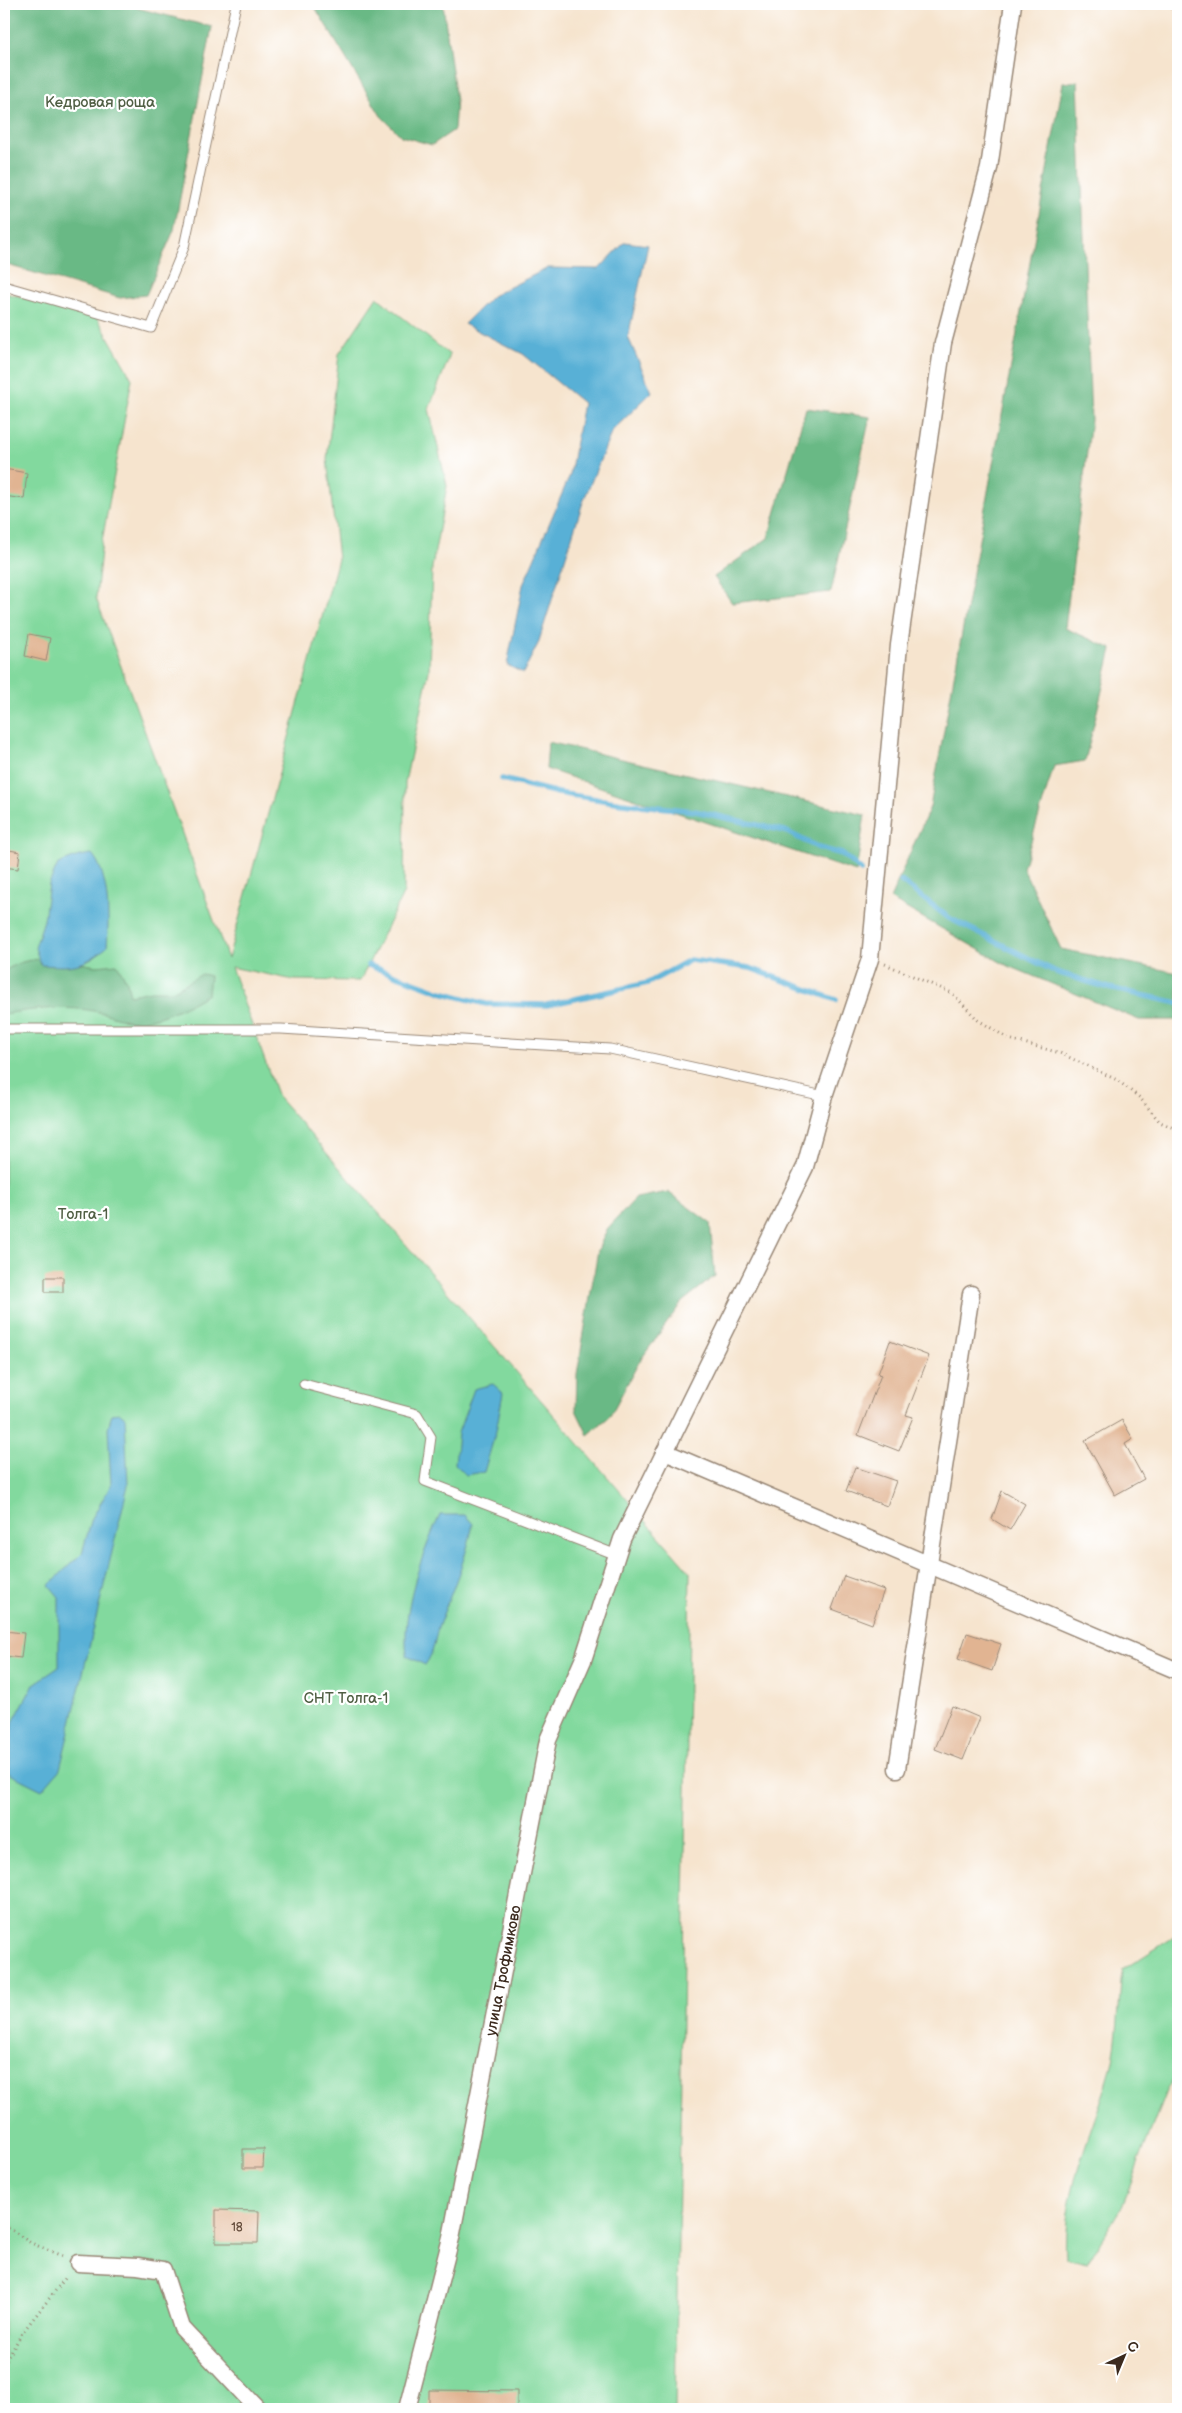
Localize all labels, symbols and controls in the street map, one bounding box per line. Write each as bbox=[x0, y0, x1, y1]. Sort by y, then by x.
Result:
park label: Кедровая роща bbox=[45, 93, 155, 112]
park label: Толга-1 bbox=[58, 1205, 108, 1224]
park label: СНТ Толга-1 bbox=[304, 1689, 388, 1708]
street label: улица Трофимково bbox=[482, 1904, 526, 2038]
house number: 18 bbox=[231, 2220, 243, 2235]
north arrow bbox=[1100, 2330, 1150, 2380]
text: С bbox=[1123, 2338, 1142, 2357]

